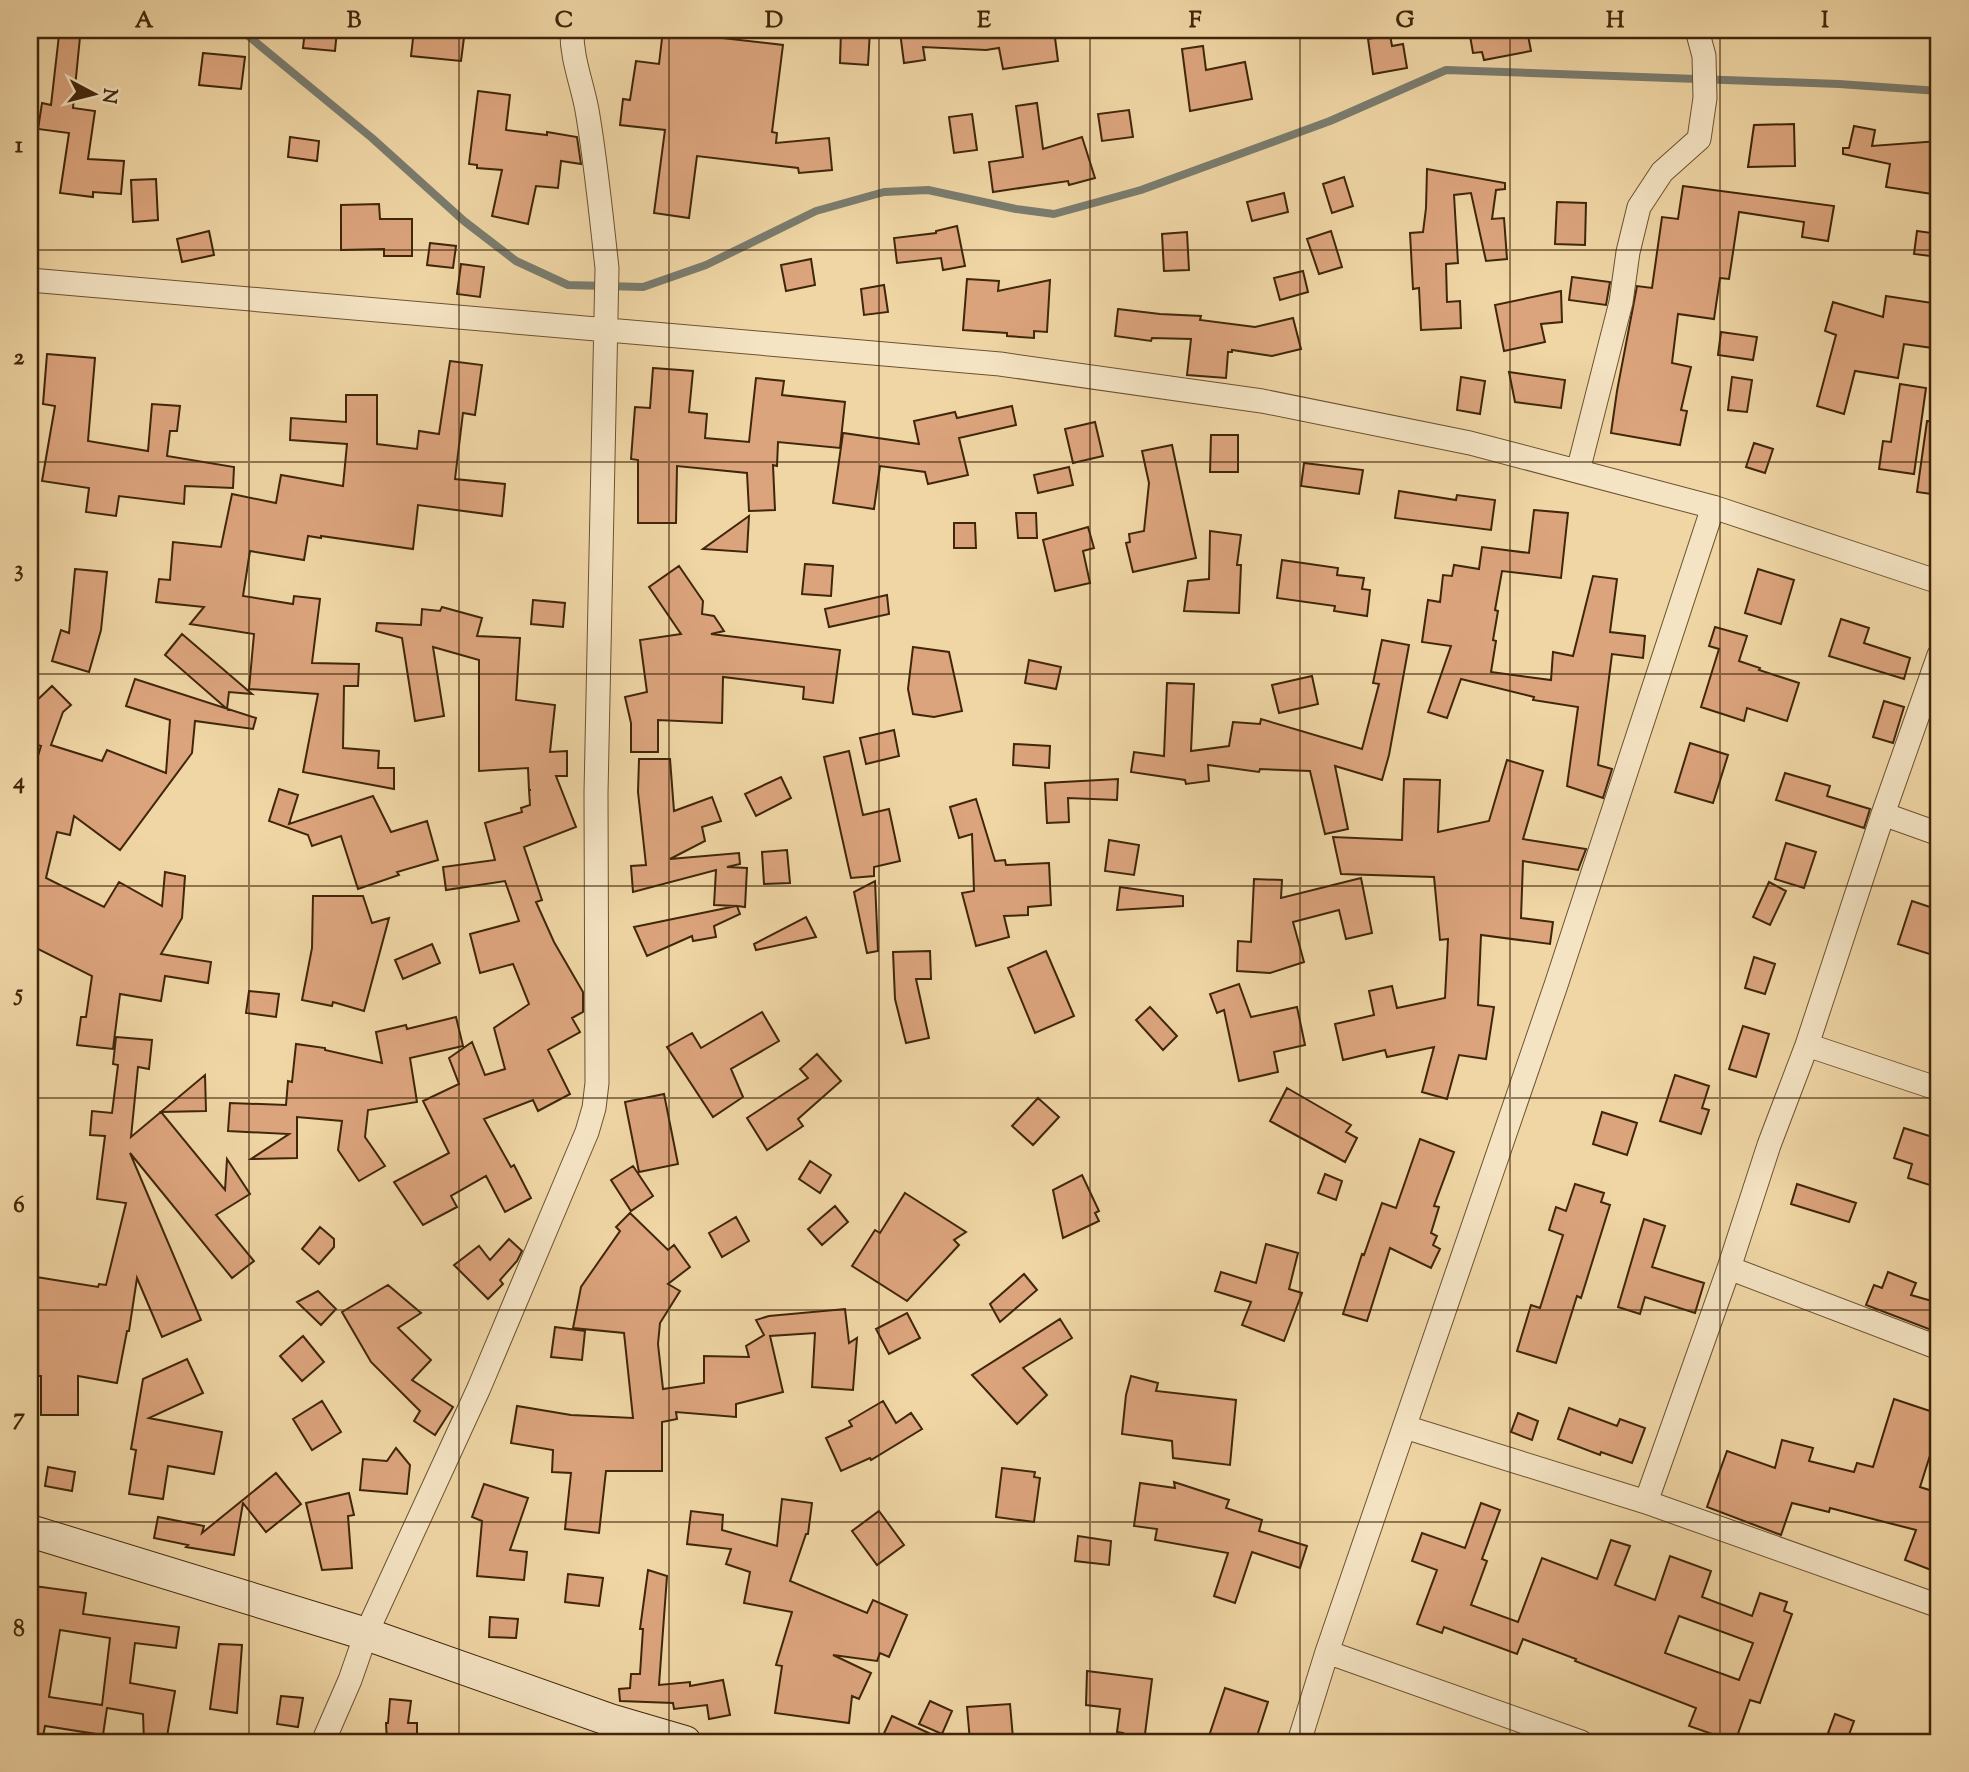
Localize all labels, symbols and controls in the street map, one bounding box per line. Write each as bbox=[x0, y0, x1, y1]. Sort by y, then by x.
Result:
text: A bbox=[135, 5, 154, 38]
text: B bbox=[347, 5, 362, 38]
text: C bbox=[555, 5, 573, 38]
text: D bbox=[765, 5, 783, 38]
text: E bbox=[977, 5, 991, 38]
text: F bbox=[1189, 5, 1202, 38]
text: G bbox=[1396, 5, 1415, 38]
text: H bbox=[1606, 5, 1625, 38]
text: I bbox=[1821, 5, 1829, 38]
north arrow bbox=[60, 60, 130, 130]
text: N bbox=[94, 87, 123, 105]
text: 1 bbox=[15, 130, 23, 163]
text: 2 bbox=[14, 342, 25, 375]
text: 3 bbox=[14, 554, 24, 587]
text: 4 bbox=[12, 766, 25, 799]
text: 5 bbox=[13, 978, 23, 1011]
text: 6 bbox=[13, 1190, 25, 1223]
text: 7 bbox=[13, 1402, 25, 1435]
text: 8 bbox=[13, 1614, 25, 1647]

